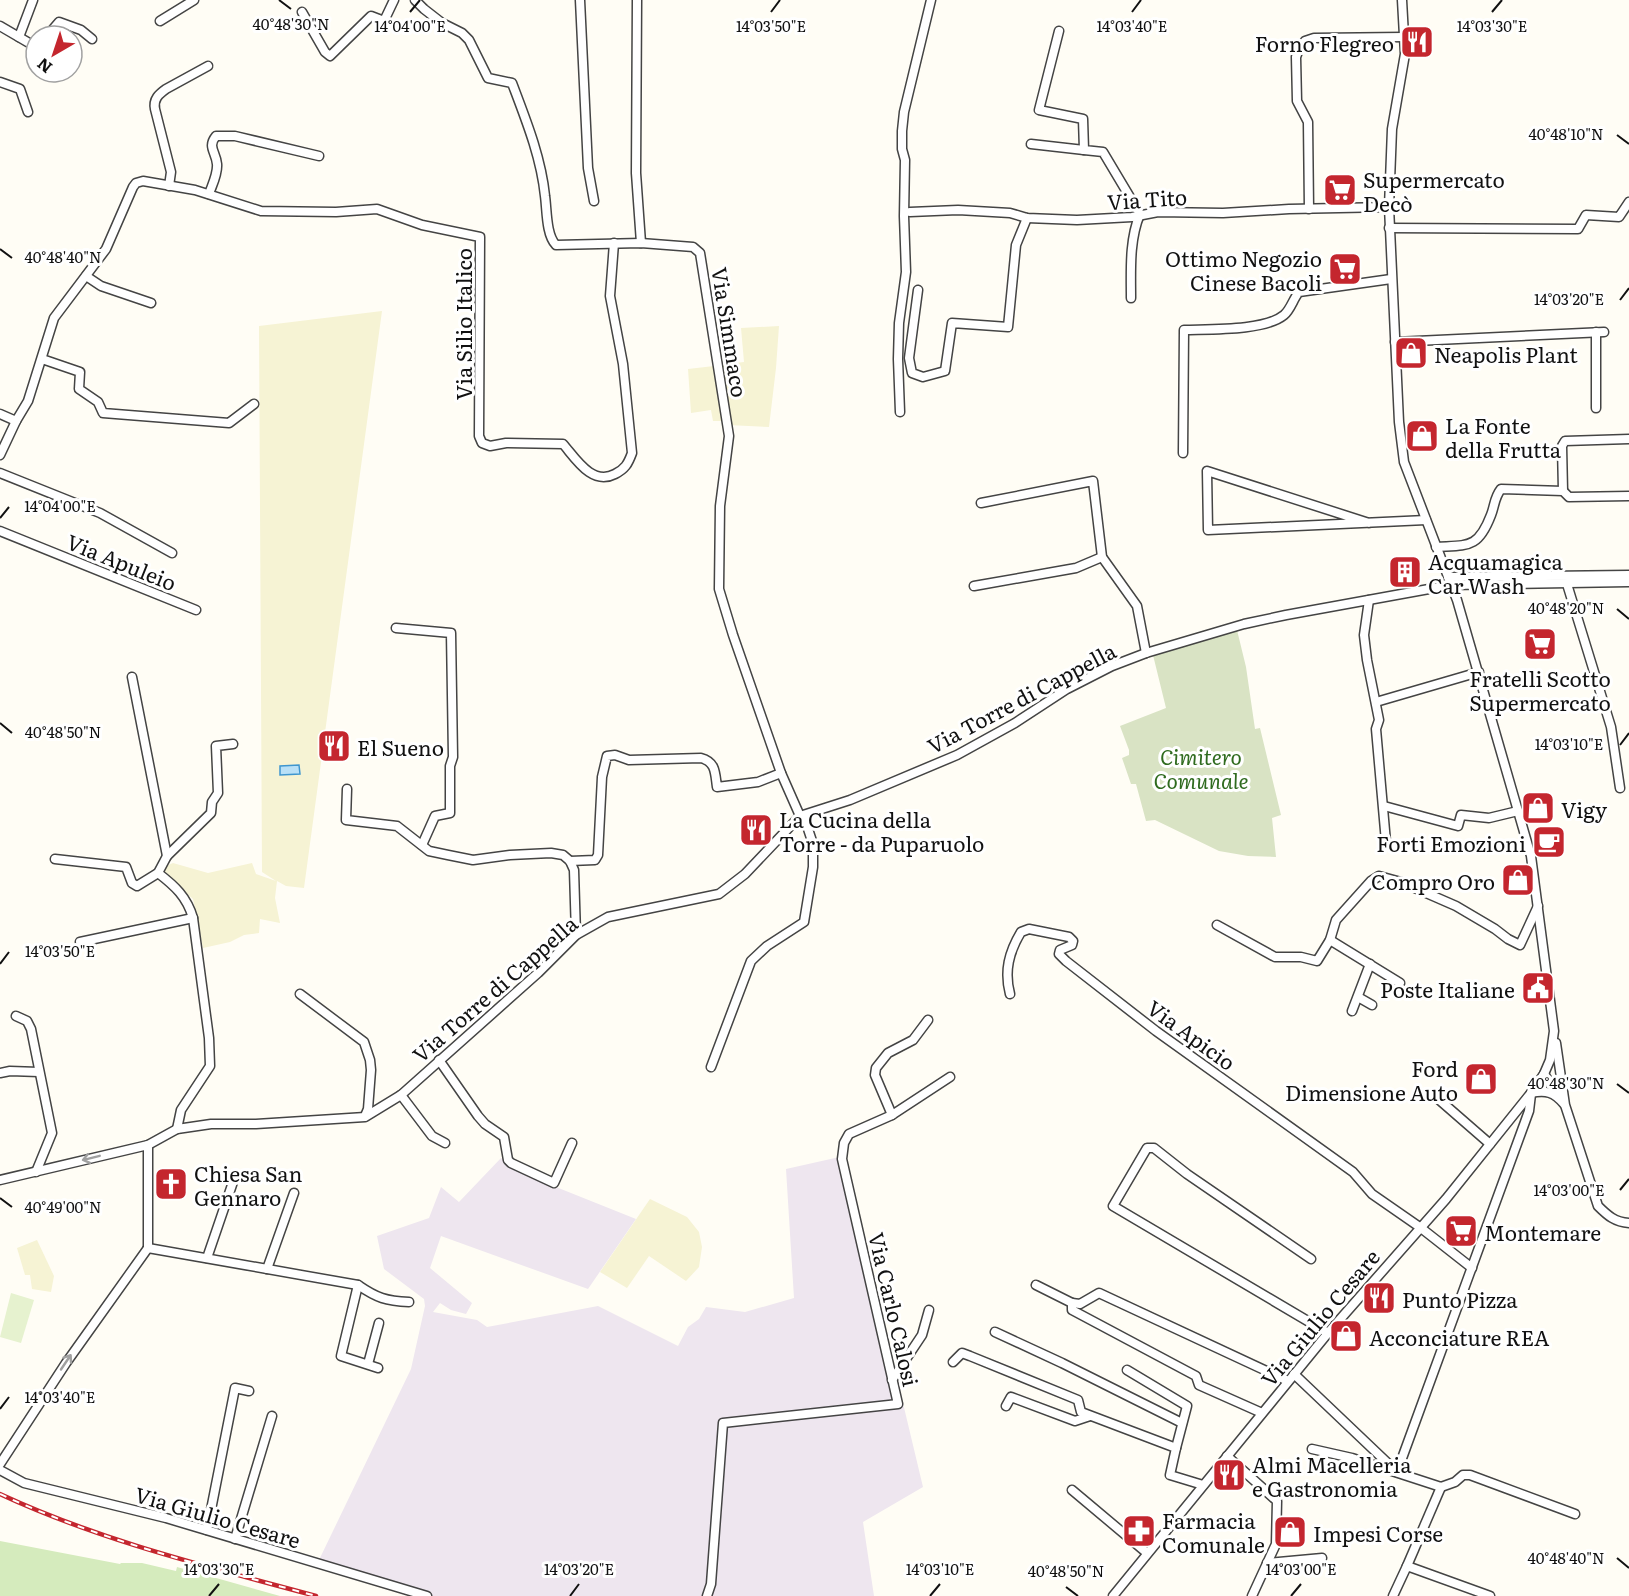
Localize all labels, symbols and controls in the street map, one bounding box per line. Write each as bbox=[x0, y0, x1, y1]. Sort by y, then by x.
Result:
text: 40°48'30"N bbox=[252, 12, 330, 35]
text: 14°04'00"E bbox=[374, 14, 446, 37]
text: 14°03'50"E bbox=[736, 14, 806, 37]
text: 14°03'40"E bbox=[1097, 14, 1167, 37]
text: 14°03'30"E bbox=[1457, 14, 1527, 37]
north arrow bbox=[24, 24, 84, 84]
restaurant icon: Forno Flegreo bbox=[1399, 24, 1435, 60]
place label: Forno Flegreo bbox=[1255, 27, 1394, 58]
text: N bbox=[31, 53, 57, 80]
text: 40°48'10"N bbox=[1528, 122, 1604, 145]
place label: Supermercato Decò bbox=[1363, 163, 1505, 218]
supermarket icon: Supermercato Decò bbox=[1322, 172, 1358, 208]
street label: Via Tito bbox=[1106, 180, 1188, 216]
place label: Ottimo Negozio Cinese Bacoli bbox=[1165, 242, 1322, 297]
text: 40°48'40"N bbox=[24, 245, 102, 268]
street label: Via Silio Italico bbox=[447, 248, 478, 400]
supermarket icon: Ottimo Negozio Cinese Bacoli bbox=[1327, 251, 1363, 287]
street label: Via Simmaco bbox=[705, 265, 757, 399]
text: 14°03'20"E bbox=[1534, 287, 1604, 310]
shop icon: Neapolis Plant bbox=[1393, 335, 1429, 371]
place label: Neapolis Plant bbox=[1434, 338, 1578, 369]
place label: La Fonte della Frutta bbox=[1445, 409, 1562, 464]
shop icon: La Fonte della Frutta bbox=[1404, 418, 1440, 454]
text: 14°04'00"E bbox=[24, 494, 96, 517]
street label: Via Apuleio bbox=[62, 525, 182, 597]
place label: Acquamagica Car Wash bbox=[1428, 545, 1563, 600]
building icon: Acquamagica Car Wash bbox=[1387, 554, 1423, 590]
text: 40°48'20"N bbox=[1528, 596, 1604, 619]
supermarket icon: Fratelli Scotto Supermercato bbox=[1522, 626, 1558, 662]
street label: Via Torre di Cappella bbox=[921, 634, 1122, 760]
place label: Fratelli Scotto Supermercato bbox=[1469, 662, 1611, 717]
text: 40°48'50"N bbox=[25, 720, 101, 743]
restaurant icon: El Sueno bbox=[316, 728, 352, 764]
place label: El Sueno bbox=[357, 731, 444, 762]
text: 14°03'10"E bbox=[1535, 732, 1603, 755]
park label: Cimitero Comunale bbox=[1153, 740, 1249, 795]
shop icon: Vigy bbox=[1520, 790, 1556, 826]
place label: Vigy bbox=[1561, 793, 1608, 824]
place label: La Cucina della Torre - da Puparuolo bbox=[779, 803, 984, 858]
restaurant icon: La Cucina della Torre - da Puparuolo bbox=[738, 812, 774, 848]
cafe icon: Forti Emozioni bbox=[1531, 824, 1567, 860]
place label: Forti Emozioni bbox=[1376, 827, 1526, 858]
shop icon: Compro Oro bbox=[1500, 862, 1536, 898]
place label: Compro Oro bbox=[1371, 865, 1495, 896]
street label: Via Torre di Cappella bbox=[405, 907, 584, 1069]
text: 14°03'50"E bbox=[25, 939, 95, 962]
public building icon: Poste Italiane bbox=[1520, 970, 1556, 1006]
place label: Poste Italiane bbox=[1380, 973, 1515, 1004]
street label: Via Apicio bbox=[1141, 991, 1243, 1077]
place label: Ford Dimensione Auto bbox=[1285, 1052, 1458, 1107]
shop icon: Ford Dimensione Auto bbox=[1463, 1061, 1499, 1097]
text: 40°48'30"N bbox=[1527, 1071, 1605, 1094]
one-way arrow bbox=[82, 1153, 101, 1165]
place label: Chiesa San Gennaro bbox=[194, 1157, 302, 1212]
church icon: Chiesa San Gennaro bbox=[153, 1166, 189, 1202]
text: 14°03'00"E bbox=[1533, 1178, 1605, 1201]
text: 40°49'00"N bbox=[24, 1195, 102, 1218]
supermarket icon: Montemare bbox=[1443, 1213, 1479, 1249]
place label: Montemare bbox=[1484, 1216, 1601, 1247]
street label: Via Carlo Calosi bbox=[862, 1229, 928, 1389]
street label: Via Giulio Cesare bbox=[1252, 1242, 1386, 1392]
restaurant icon: Punto Pizza bbox=[1361, 1280, 1397, 1316]
place label: Punto Pizza bbox=[1402, 1283, 1518, 1314]
shop icon: Acconciature REA bbox=[1328, 1318, 1364, 1354]
place label: Acconciature REA bbox=[1369, 1321, 1550, 1352]
one-way arrow bbox=[60, 1355, 72, 1371]
text: 14°03'40"E bbox=[25, 1385, 95, 1408]
place label: Almi Macelleria e Gastronomia bbox=[1252, 1448, 1412, 1503]
restaurant icon: Almi Macelleria e Gastronomia bbox=[1211, 1457, 1247, 1493]
street label: Via Giulio Cesare bbox=[132, 1478, 304, 1554]
place label: Farmacia Comunale bbox=[1162, 1504, 1265, 1559]
pharmacy icon: Farmacia Comunale bbox=[1121, 1513, 1157, 1549]
shop icon: Impesi Corse bbox=[1272, 1514, 1308, 1550]
place label: Impesi Corse bbox=[1313, 1517, 1443, 1548]
text: 40°48'40"N bbox=[1527, 1546, 1605, 1569]
text: 14°03'30"E bbox=[184, 1557, 254, 1580]
text: 14°03'20"E bbox=[544, 1557, 614, 1580]
text: 14°03'10"E bbox=[906, 1557, 974, 1580]
text: 14°03'00"E bbox=[1265, 1557, 1337, 1580]
text: 40°48'50"N bbox=[1028, 1559, 1104, 1582]

